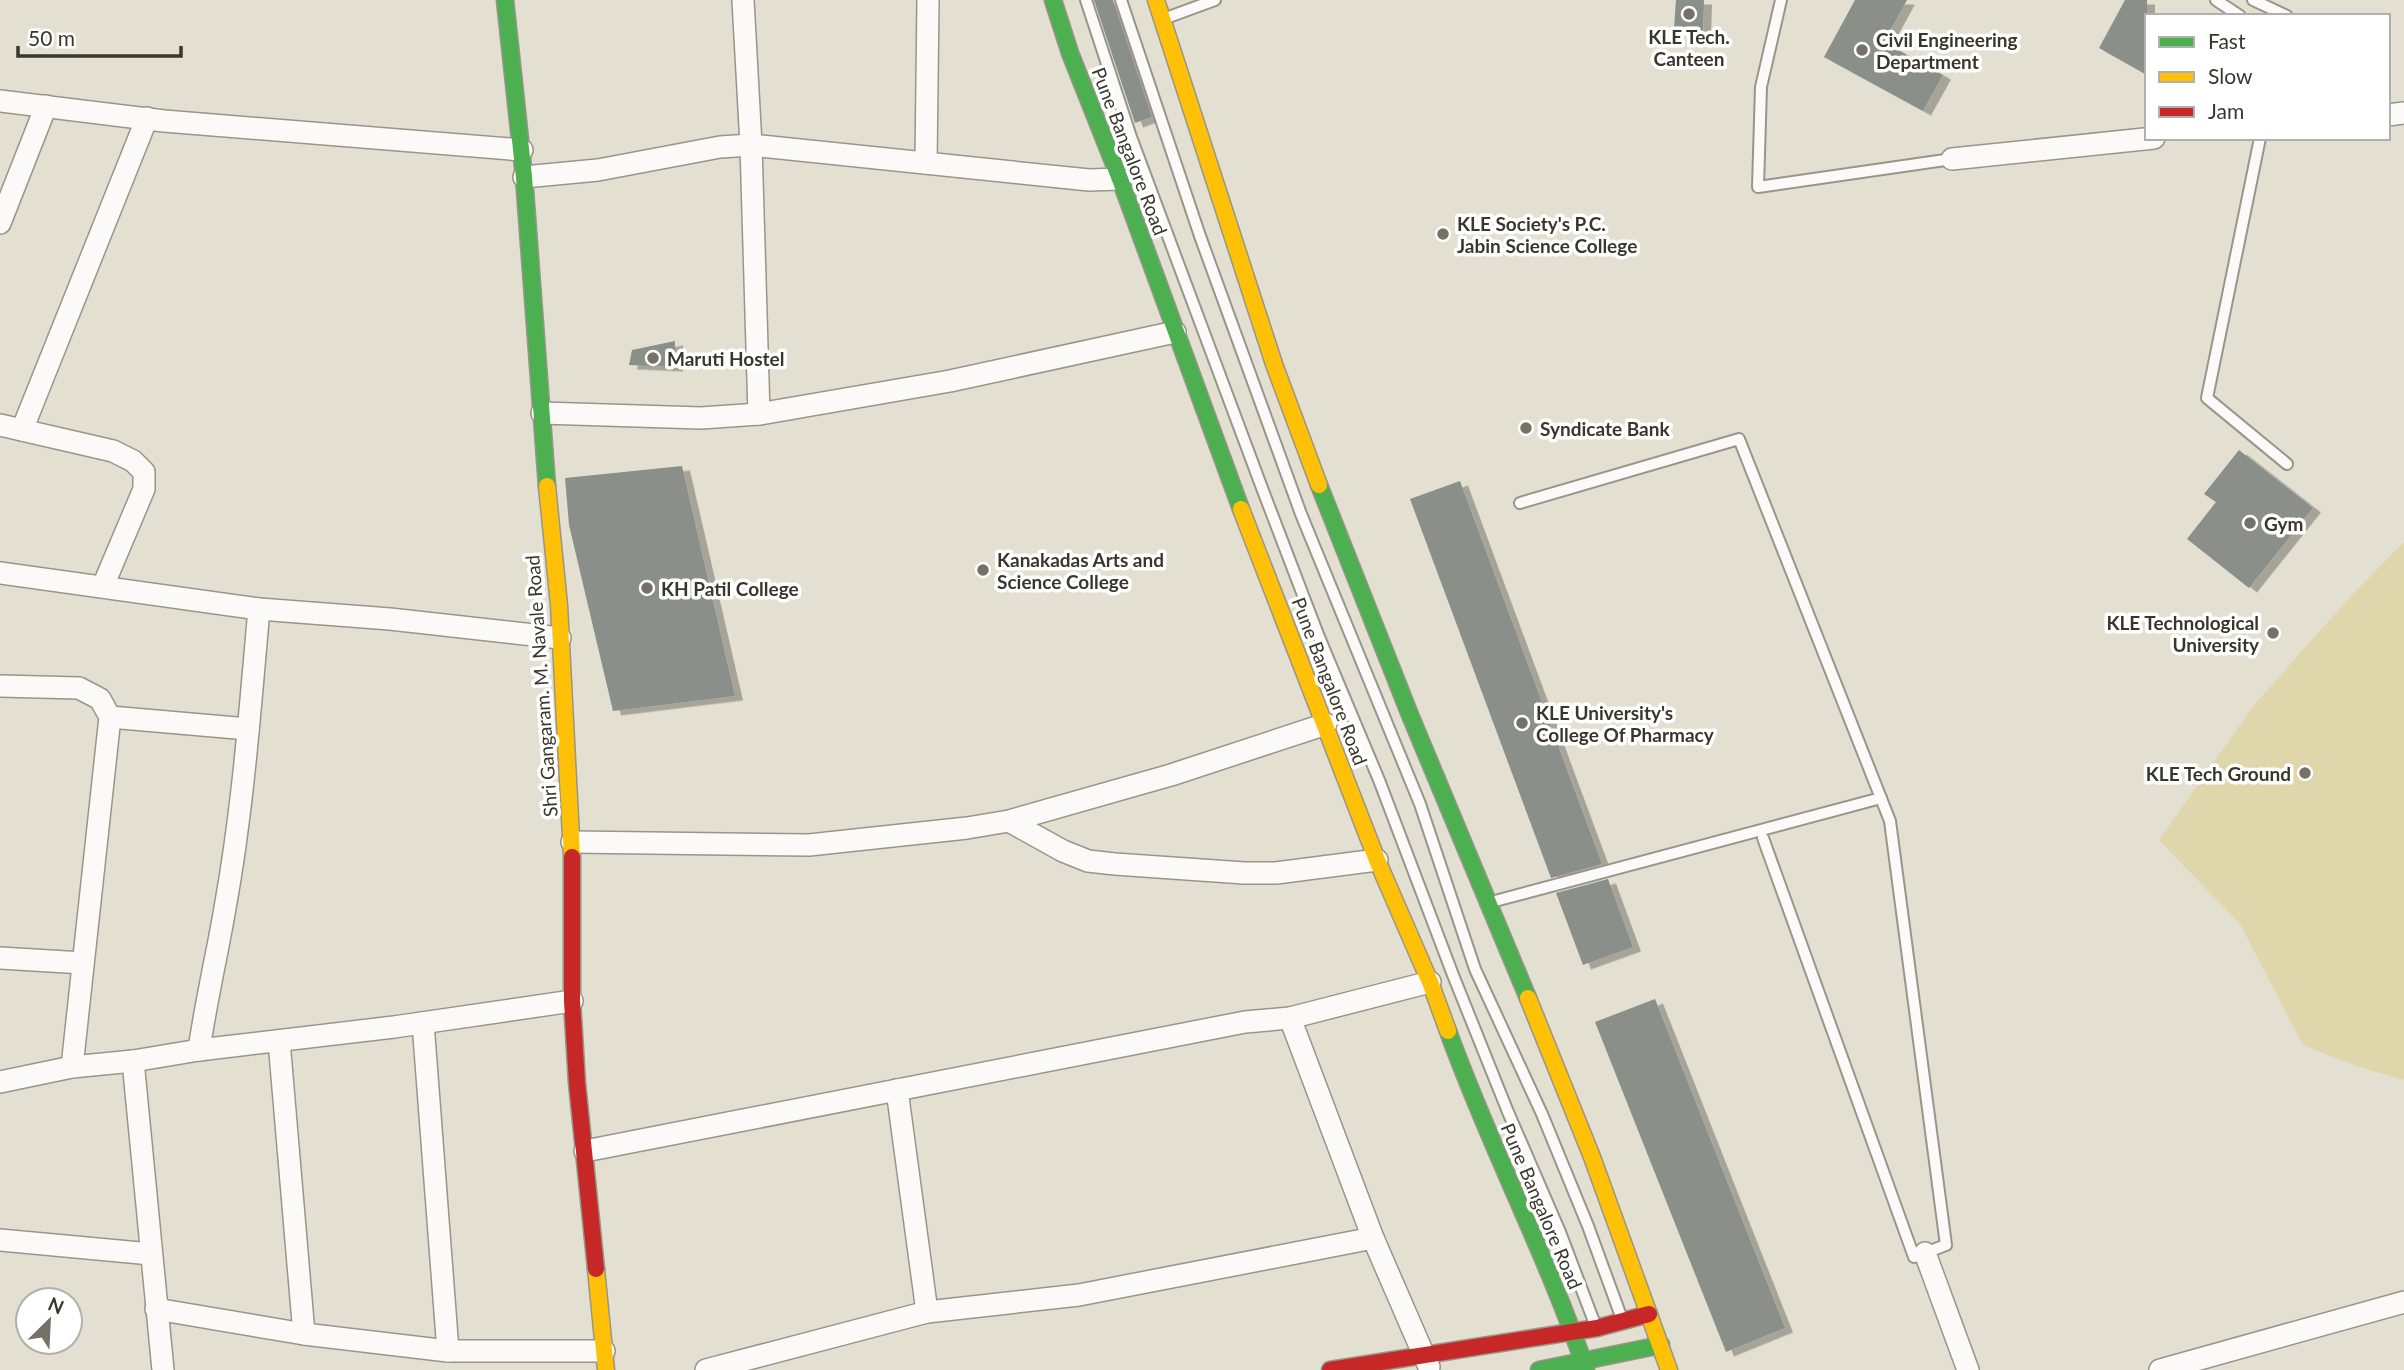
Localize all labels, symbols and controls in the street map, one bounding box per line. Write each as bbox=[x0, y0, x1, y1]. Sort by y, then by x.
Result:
marker: KLE Tech. Canteen bbox=[1681, 6, 1697, 22]
scale bar bbox=[18, 14, 180, 58]
legend bbox=[2145, 14, 2390, 140]
text: 50 m bbox=[28, 25, 75, 50]
place label: KLE Tech. Canteen bbox=[1648, 25, 1730, 70]
place label: Civil Engineering Department bbox=[1876, 28, 2018, 73]
text: Fast bbox=[2208, 28, 2246, 53]
marker: Civil Engineering Department bbox=[1854, 42, 1870, 58]
text: Slow bbox=[2208, 63, 2253, 88]
street label: Pune Bangalore Road bbox=[1087, 64, 1173, 238]
text: Jam bbox=[2208, 98, 2244, 123]
place label: KLE Society's P.C. Jabin Science College bbox=[1457, 212, 1637, 257]
marker: KLE Society's P.C. Jabin Science College bbox=[1435, 226, 1451, 242]
place label: Maruti Hostel bbox=[667, 347, 784, 370]
marker: Maruti Hostel bbox=[645, 350, 661, 366]
place label: Syndicate Bank bbox=[1540, 417, 1670, 440]
marker: Syndicate Bank bbox=[1518, 420, 1534, 436]
place label: Gym bbox=[2264, 512, 2303, 535]
marker: Gym bbox=[2242, 515, 2258, 531]
place label: Kanakadas Arts and Science College bbox=[997, 548, 1164, 593]
street label: Shri Gangaram. M. Navale Road bbox=[520, 554, 562, 818]
marker: Kanakadas Arts and Science College bbox=[975, 562, 991, 578]
place label: KH Patil College bbox=[661, 577, 799, 600]
marker: KH Patil College bbox=[639, 580, 655, 596]
street label: Pune Bangalore Road bbox=[1287, 594, 1373, 768]
place label: KLE Technological University bbox=[2106, 611, 2260, 656]
marker: KLE Technological University bbox=[2265, 625, 2281, 641]
place label: KLE University's College Of Pharmacy bbox=[1536, 701, 1715, 746]
marker: KLE University's College Of Pharmacy bbox=[1514, 715, 1530, 731]
place label: KLE Tech Ground bbox=[2146, 762, 2291, 785]
marker: KLE Tech Ground bbox=[2297, 765, 2313, 781]
street label: Pune Bangalore Road bbox=[1497, 1120, 1587, 1292]
north arrow bbox=[14, 1286, 84, 1356]
text: N bbox=[45, 1292, 67, 1318]

